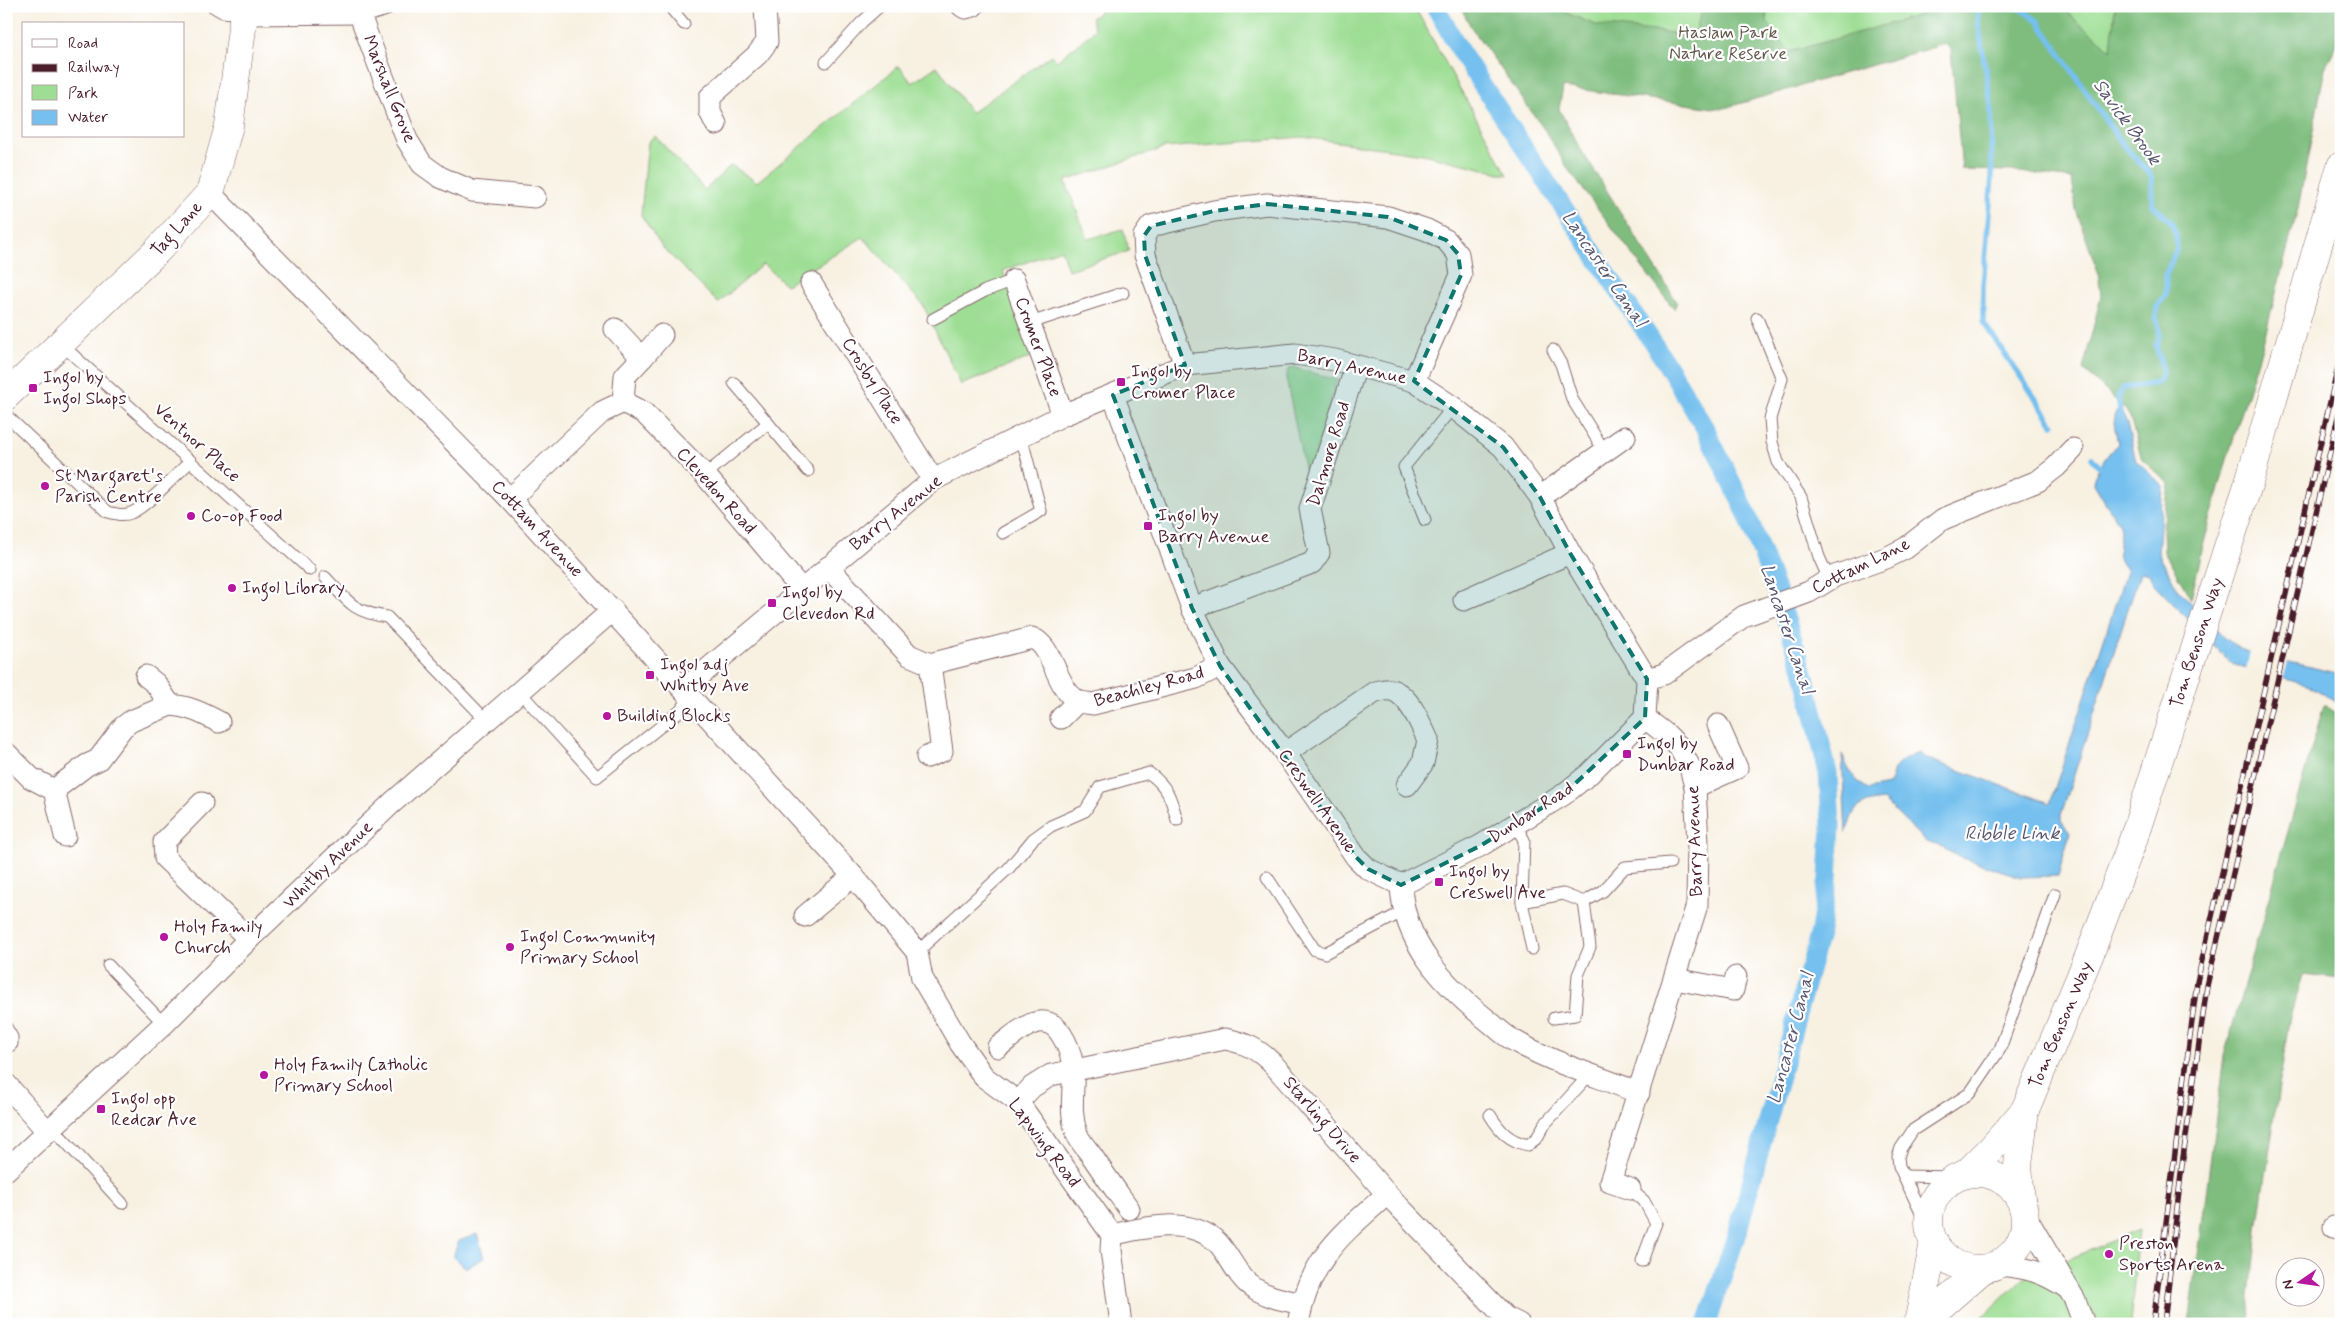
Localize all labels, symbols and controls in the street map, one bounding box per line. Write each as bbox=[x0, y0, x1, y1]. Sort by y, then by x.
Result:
park label: Haslam Park Nature Reserve bbox=[1669, 21, 1787, 66]
legend bbox=[22, 22, 185, 138]
street label: Marshall Grove bbox=[357, 32, 422, 147]
text: Road bbox=[68, 34, 98, 54]
text: Railway bbox=[68, 58, 120, 78]
water label: Savick Brook bbox=[2087, 74, 2168, 171]
text: Park bbox=[68, 84, 98, 104]
text: Water bbox=[68, 108, 108, 128]
street label: Tag Lane bbox=[146, 196, 210, 263]
water label: Lancaster Canal bbox=[1556, 206, 1653, 333]
street label: Cromer Place bbox=[1009, 294, 1067, 400]
street label: Crosby Place bbox=[836, 333, 908, 429]
street label: Barry Avenue bbox=[1295, 344, 1409, 390]
place label: Ingol by Cromer Place bbox=[1131, 360, 1236, 405]
place label: Ingol by Ingol Shops bbox=[43, 366, 127, 413]
marker: Ingol by Cromer Place bbox=[1115, 376, 1127, 388]
marker: Ingol by Ingol Shops bbox=[27, 382, 39, 394]
street label: Ventnor Place bbox=[149, 398, 245, 488]
street label: Dalmore Road bbox=[1302, 399, 1356, 509]
street label: Clevedon Road bbox=[671, 442, 761, 540]
place label: St Margaret's Parish Centre bbox=[55, 464, 163, 509]
street label: Barry Avenue bbox=[845, 469, 947, 557]
street label: Cottam Avenue bbox=[486, 475, 588, 583]
marker: St Margaret's Parish Centre bbox=[39, 480, 51, 492]
place label: Co-op Food bbox=[201, 504, 283, 528]
place label: Ingol by Barry Avenue bbox=[1158, 504, 1269, 549]
marker: Co-op Food bbox=[185, 510, 197, 522]
marker: Ingol by Barry Avenue bbox=[1142, 520, 1154, 532]
street label: Cottam Lane bbox=[1808, 532, 1914, 600]
water label: Lancaster Canal bbox=[1754, 561, 1820, 698]
street label: Tom Benson Way bbox=[2165, 575, 2229, 711]
place label: Ingol Library bbox=[242, 576, 345, 602]
place label: Ingol by Clevedon Rd bbox=[782, 581, 875, 626]
marker: Ingol Library bbox=[226, 582, 238, 594]
marker: Ingol by Clevedon Rd bbox=[766, 597, 778, 609]
place label: Ingol adj Whitby Ave bbox=[660, 653, 749, 698]
street label: Beachley Road bbox=[1091, 661, 1207, 713]
marker: Ingol adj Whitby Ave bbox=[644, 669, 656, 681]
place label: Building Blocks bbox=[617, 704, 731, 730]
marker: Building Blocks bbox=[601, 710, 613, 722]
place label: Ingol by Dunbar Road bbox=[1637, 732, 1735, 777]
street label: Creswell Avenue bbox=[1272, 744, 1362, 858]
marker: Ingol by Dunbar Road bbox=[1621, 748, 1633, 760]
street label: Dunbar Road bbox=[1484, 776, 1578, 850]
street label: Barry Avenue bbox=[1681, 785, 1709, 897]
street label: Whitby Avenue bbox=[278, 816, 379, 914]
water label: Ribble Link bbox=[1965, 821, 2061, 846]
place label: Ingol by Creswell Ave bbox=[1449, 860, 1546, 905]
marker: Ingol by Creswell Ave bbox=[1433, 876, 1445, 888]
place label: Holy Family Church bbox=[174, 915, 263, 960]
place label: Ingol Community Primary School bbox=[520, 925, 655, 970]
marker: Holy Family Church bbox=[158, 931, 170, 943]
marker: Ingol Community Primary School bbox=[504, 941, 516, 953]
street label: Tom Benson Way bbox=[2023, 958, 2099, 1092]
water label: Lancaster Canal bbox=[1761, 968, 1821, 1107]
place label: Holy Family Catholic Primary School bbox=[274, 1053, 428, 1098]
marker: Holy Family Catholic Primary School bbox=[258, 1069, 270, 1081]
street label: Starling Drive bbox=[1276, 1071, 1366, 1170]
place label: Ingol opp Redcar Ave bbox=[111, 1087, 197, 1132]
street label: Lapwing Road bbox=[1001, 1093, 1086, 1194]
marker: Ingol opp Redcar Ave bbox=[95, 1103, 107, 1115]
place label: Preston Sports Arena bbox=[2119, 1232, 2224, 1277]
marker: Preston Sports Arena bbox=[2103, 1248, 2115, 1260]
north arrow bbox=[2274, 1258, 2324, 1308]
text: N bbox=[2278, 1278, 2298, 1291]

